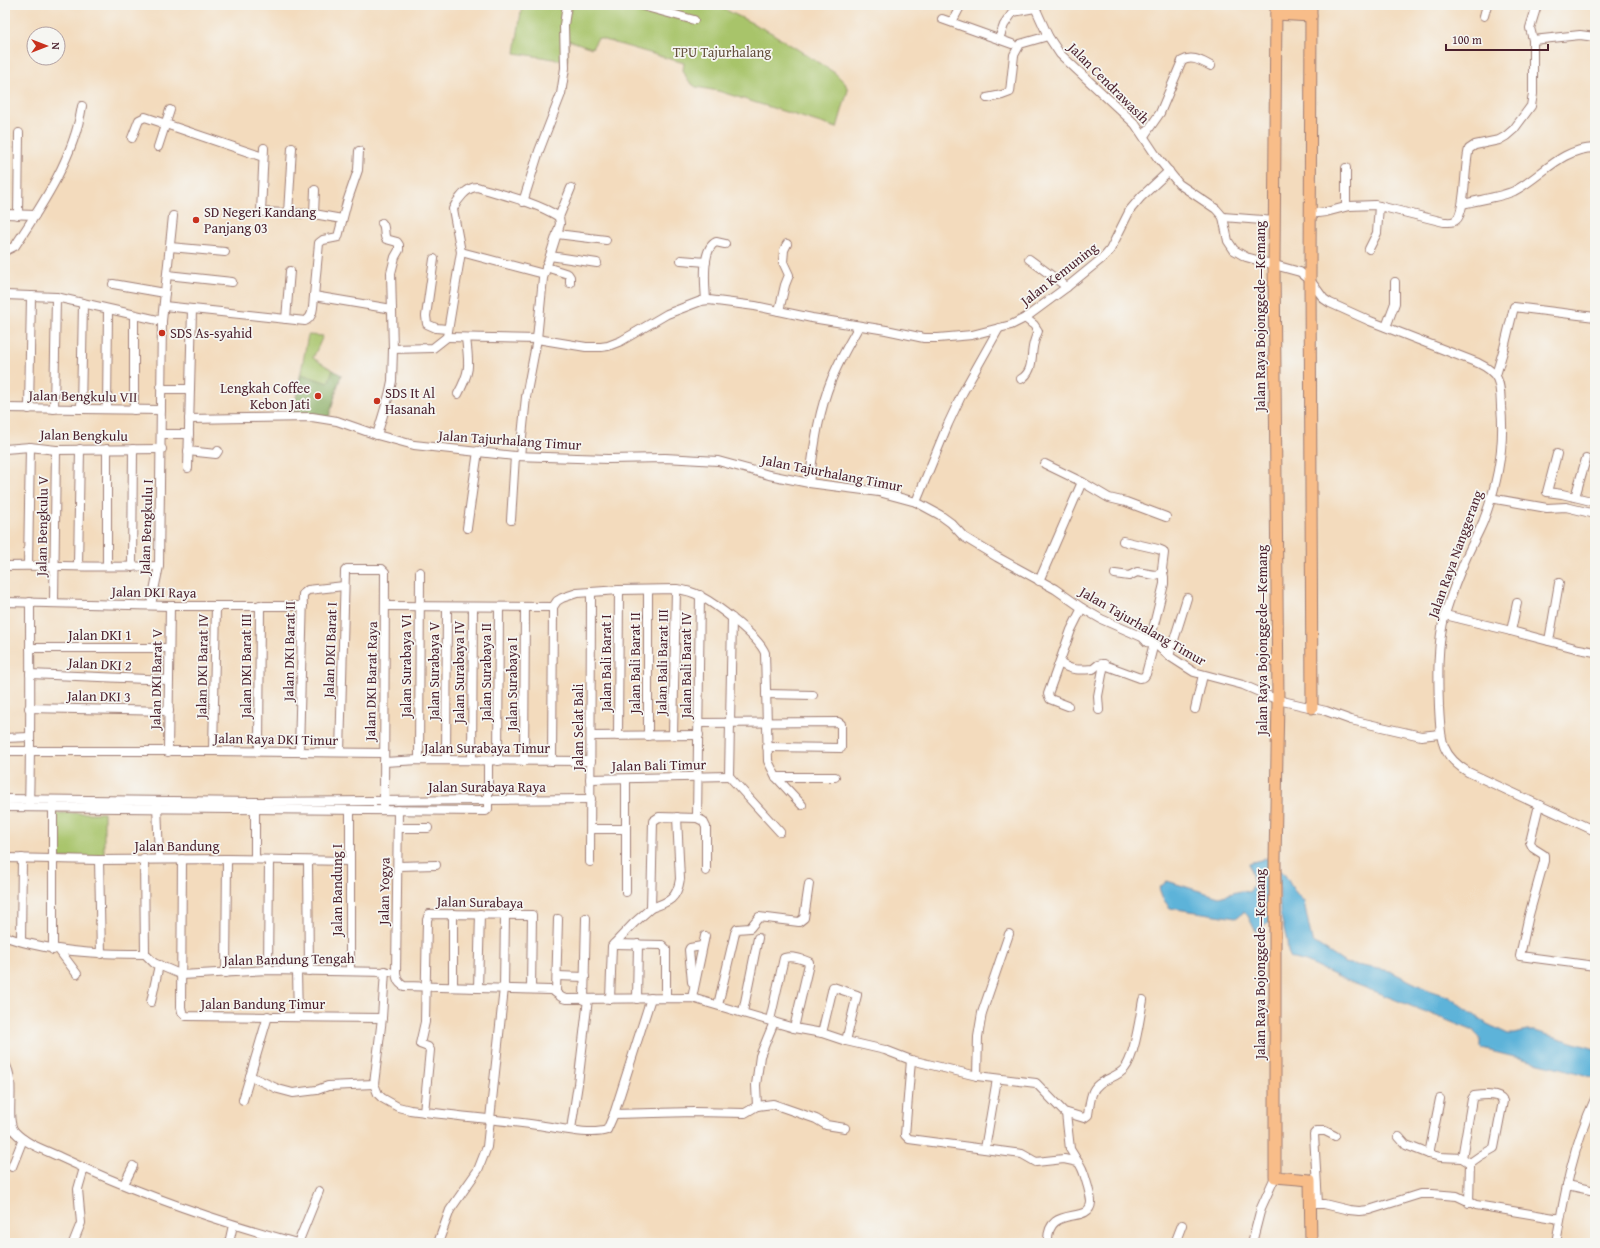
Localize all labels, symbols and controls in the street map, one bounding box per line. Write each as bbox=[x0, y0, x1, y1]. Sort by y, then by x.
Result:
north arrow bbox=[26, 26, 66, 66]
scale bar bbox=[1446, 26, 1548, 52]
text: 100 m bbox=[1452, 31, 1482, 48]
street label: Jalan Cendrawasih bbox=[1062, 36, 1154, 128]
text: N bbox=[48, 42, 64, 50]
park label: TPU Tajurhalang bbox=[673, 42, 771, 62]
place label: SD Negeri Kandang Panjang 03 bbox=[204, 202, 316, 238]
marker: SD Negeri Kandang Panjang 03 bbox=[191, 215, 201, 225]
street label: Jalan Raya Bojonggede—Kemang bbox=[1250, 221, 1270, 413]
street label: Jalan Kemuning bbox=[1015, 237, 1102, 312]
place label: SDS As-syahid bbox=[170, 323, 253, 343]
marker: SDS As-syahid bbox=[157, 328, 167, 338]
place label: Lengkah Coffee Kebon Jati bbox=[220, 378, 310, 414]
place label: SDS It Al Hasanah bbox=[385, 383, 436, 419]
street label: Jalan Bengkulu VII bbox=[26, 385, 138, 407]
marker: Lengkah Coffee Kebon Jati bbox=[313, 391, 323, 401]
marker: SDS It Al Hasanah bbox=[372, 396, 382, 406]
street label: Jalan Bengkulu bbox=[38, 424, 129, 446]
street label: Jalan Tajurhalang Timur bbox=[436, 425, 582, 455]
street label: Jalan Tajurhalang Timur bbox=[758, 449, 904, 497]
street label: Jalan Bengkulu V bbox=[31, 476, 53, 578]
street label: Jalan Bengkulu I bbox=[134, 479, 158, 577]
street label: Jalan Raya Nanggerang bbox=[1422, 487, 1487, 623]
street label: Jalan Raya Bojonggede—Kemang bbox=[1252, 545, 1272, 737]
street label: Jalan DKI Raya bbox=[109, 581, 197, 603]
street label: Jalan Tajurhalang Timur bbox=[1074, 581, 1210, 671]
street label: Jalan DKI Barat II bbox=[278, 601, 300, 703]
street label: Jalan DKI Barat I bbox=[318, 602, 342, 700]
street label: Jalan Bali Barat III bbox=[651, 609, 673, 717]
street label: Jalan Bali Barat II bbox=[625, 612, 645, 716]
street label: Jalan Bali Barat IV bbox=[676, 612, 696, 720]
street label: Jalan DKI Barat IV bbox=[191, 613, 213, 721]
street label: Jalan DKI Barat III bbox=[236, 614, 256, 720]
street label: Jalan Bali Barat I bbox=[596, 614, 616, 714]
street label: Jalan Surabaya VI bbox=[396, 615, 416, 719]
street label: Jalan DKI Barat Raya bbox=[360, 621, 382, 743]
street label: Jalan Surabaya IV bbox=[449, 621, 469, 725]
street label: Jalan Surabaya V bbox=[424, 622, 444, 722]
street label: Jalan Surabaya II bbox=[476, 623, 496, 723]
street label: Jalan DKI 1 bbox=[66, 625, 132, 645]
street label: Jalan DKI Barat V bbox=[145, 628, 167, 732]
street label: Jalan Surabaya I bbox=[502, 637, 522, 733]
street label: Jalan DKI 2 bbox=[66, 652, 132, 676]
street label: Jalan Selat Bali bbox=[568, 683, 588, 772]
street label: Jalan DKI 3 bbox=[65, 685, 131, 707]
street label: Jalan Raya DKI Timur bbox=[212, 728, 339, 750]
street label: Jalan Surabaya Timur bbox=[422, 738, 550, 758]
street label: Jalan Bali Timur bbox=[610, 754, 707, 776]
street label: Jalan Surabaya Raya bbox=[426, 777, 546, 797]
street label: Jalan Bandung bbox=[133, 836, 219, 856]
street label: Jalan Bandung I bbox=[327, 844, 347, 938]
street label: Jalan Yogya bbox=[373, 857, 395, 927]
street label: Jalan Raya Bojonggede—Kemang bbox=[1250, 869, 1270, 1061]
street label: Jalan Surabaya bbox=[435, 891, 524, 913]
street label: Jalan Bandung Tengah bbox=[221, 948, 355, 970]
street label: Jalan Bandung Timur bbox=[199, 994, 325, 1014]

